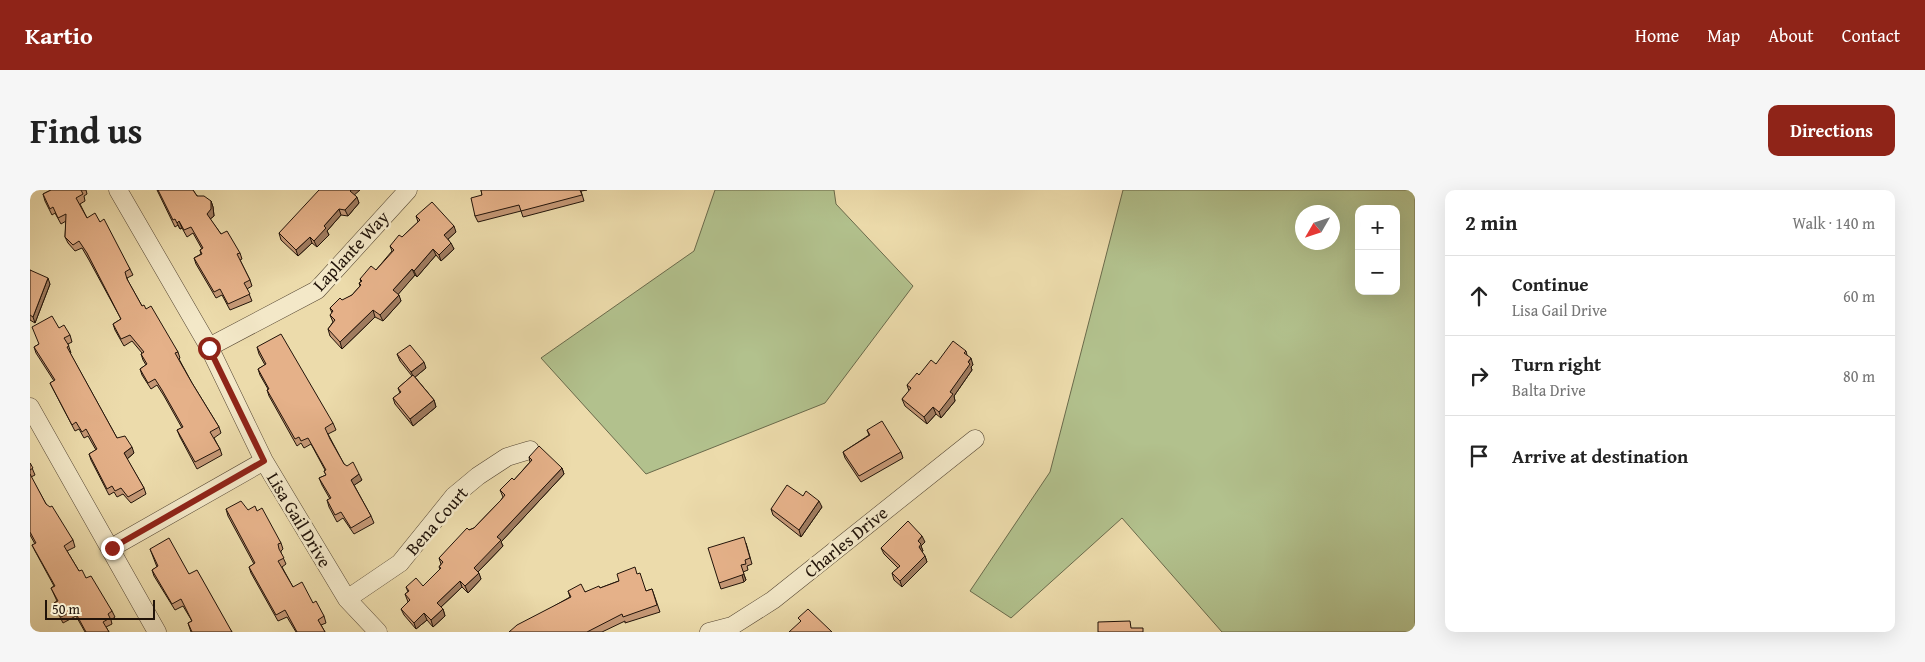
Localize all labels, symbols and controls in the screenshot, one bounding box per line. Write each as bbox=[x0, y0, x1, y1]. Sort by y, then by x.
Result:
text: Kartio bbox=[25, 18, 93, 53]
text: Home bbox=[1635, 22, 1679, 49]
text: Map bbox=[1707, 22, 1740, 49]
text: About bbox=[1768, 22, 1814, 49]
text: Contact bbox=[1842, 22, 1900, 49]
text: Find us bbox=[30, 105, 143, 156]
button: Directions bbox=[1768, 105, 1895, 156]
street label: Laplante Way bbox=[306, 204, 395, 297]
north arrow bbox=[1295, 205, 1340, 250]
map controls bbox=[1355, 205, 1400, 295]
button: + bbox=[1355, 205, 1400, 250]
text: 2 min bbox=[1465, 207, 1517, 238]
text: Walk · 140 m bbox=[1792, 211, 1875, 235]
button: − bbox=[1355, 250, 1400, 295]
text: Continue bbox=[1512, 270, 1589, 298]
icon: ahead bbox=[1465, 282, 1493, 310]
text: 60 m bbox=[1843, 284, 1875, 308]
text: Lisa Gail Drive bbox=[1512, 298, 1607, 322]
route start bbox=[198, 337, 221, 360]
text: Turn right bbox=[1512, 350, 1601, 378]
icon: right bbox=[1465, 362, 1493, 390]
text: 80 m bbox=[1843, 364, 1875, 388]
text: Balta Drive bbox=[1512, 378, 1586, 402]
icon: arrive bbox=[1465, 442, 1493, 470]
text: Arrive at destination bbox=[1512, 442, 1688, 470]
street label: Lisa Gail Drive bbox=[260, 467, 339, 573]
street label: Bena Court bbox=[399, 480, 475, 561]
street label: Charles Drive bbox=[798, 499, 893, 584]
route end bbox=[101, 537, 124, 560]
scale bar bbox=[45, 597, 155, 620]
text: 50 m bbox=[52, 599, 80, 619]

